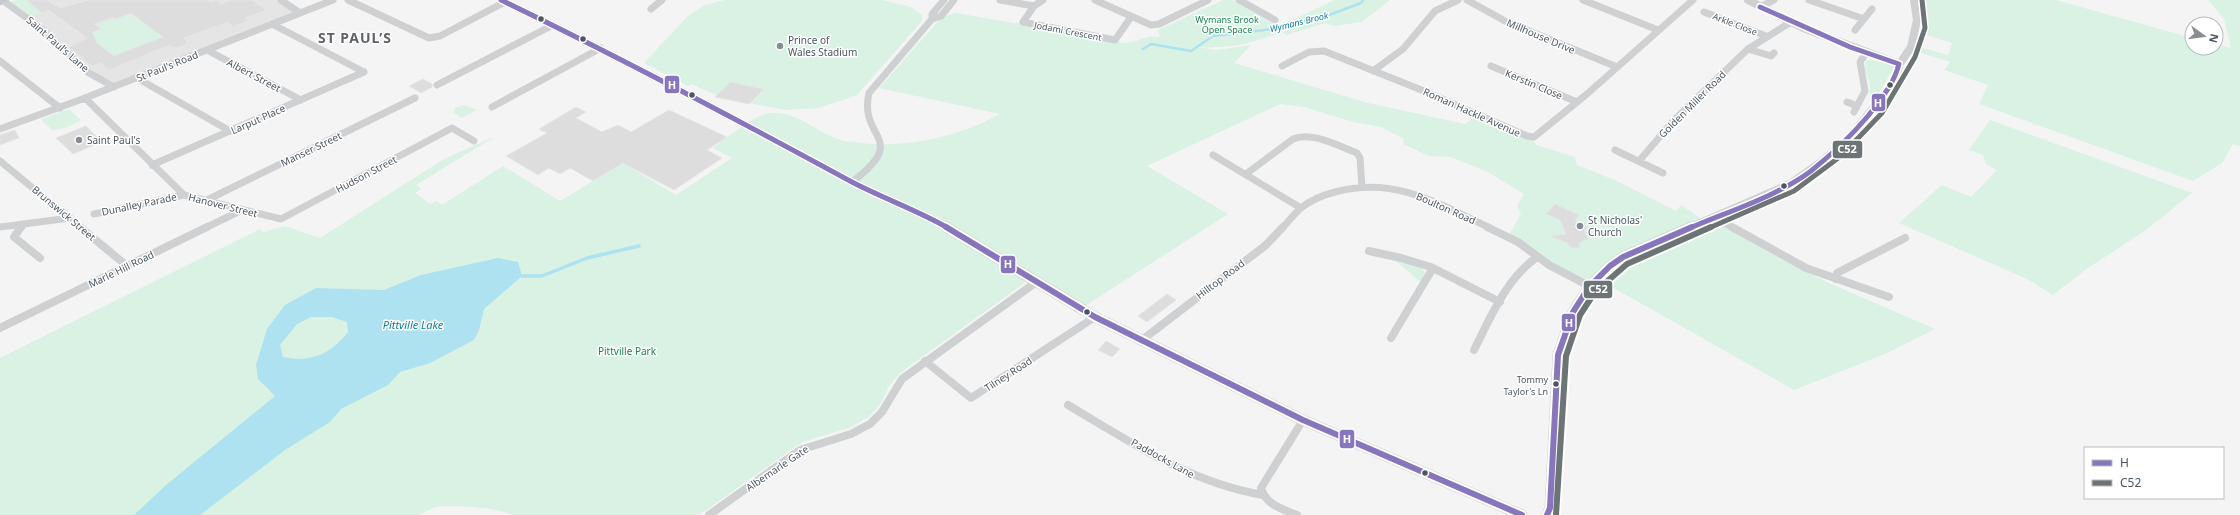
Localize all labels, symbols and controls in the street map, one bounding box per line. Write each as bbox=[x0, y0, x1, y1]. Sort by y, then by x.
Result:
water label: Wymans Brook bbox=[1268, 8, 1330, 36]
street label: Arkle Close bbox=[1711, 10, 1759, 38]
street label: Saint Paul's Lane bbox=[24, 13, 92, 75]
park label: Wymans Brook Open Space bbox=[1195, 13, 1259, 36]
unlabelled marker bbox=[536, 14, 546, 24]
street label: Millhouse Drive bbox=[1505, 15, 1578, 57]
north arrow bbox=[2184, 16, 2224, 56]
street label: Jodami Crescent bbox=[1032, 18, 1104, 44]
district label: ST PAUL’S bbox=[318, 28, 392, 47]
text: N bbox=[2206, 32, 2223, 45]
place label: Prince of Wales Stadium bbox=[788, 33, 857, 59]
unlabelled marker bbox=[578, 34, 588, 44]
marker: Prince of Wales Stadium bbox=[775, 41, 785, 51]
street label: St Paul's Road bbox=[134, 47, 200, 85]
street label: Albert Street bbox=[225, 55, 284, 95]
street label: Kerstin Close bbox=[1503, 66, 1565, 103]
street label: Golden Miller Road bbox=[1655, 67, 1729, 141]
line badge: H bbox=[664, 75, 680, 94]
text: H bbox=[668, 77, 676, 92]
unlabelled marker bbox=[1885, 80, 1895, 90]
street label: Roman Hackle Avenue bbox=[1421, 84, 1523, 140]
unlabelled marker bbox=[687, 90, 697, 100]
line badge: H bbox=[1871, 93, 1886, 112]
text: H bbox=[1874, 95, 1882, 110]
street label: Larput Place bbox=[229, 101, 288, 137]
street label: Manser Street bbox=[278, 128, 344, 170]
place label: Saint Paul's bbox=[87, 133, 140, 147]
marker: Saint Paul's bbox=[74, 135, 84, 145]
line badge: C52 bbox=[1832, 140, 1863, 159]
text: C52 bbox=[1837, 141, 1857, 156]
street label: Hudson Street bbox=[333, 152, 399, 196]
unlabelled marker bbox=[1779, 181, 1789, 191]
street label: Brunswick Street bbox=[29, 182, 99, 244]
street label: Dunalley Parade bbox=[100, 189, 178, 219]
street label: Boulton Road bbox=[1414, 189, 1478, 227]
street label: Hanover Street bbox=[187, 190, 259, 220]
place label: St Nicholas' Church bbox=[1588, 213, 1642, 239]
marker: St Nicholas' Church bbox=[1575, 221, 1585, 231]
street label: Marle Hill Road bbox=[86, 247, 156, 291]
line badge: H bbox=[1000, 255, 1016, 274]
text: H bbox=[1004, 256, 1012, 271]
street label: Hilltop Road bbox=[1193, 256, 1247, 302]
line badge: C52 bbox=[1583, 280, 1613, 299]
text: C52 bbox=[1588, 281, 1608, 296]
unlabelled marker bbox=[1082, 307, 1092, 317]
line badge: H bbox=[1561, 313, 1576, 332]
text: H bbox=[1565, 315, 1573, 330]
water label: Pittville Lake bbox=[383, 317, 444, 332]
park label: Pittville Park bbox=[598, 344, 657, 358]
street label: Tilney Road bbox=[982, 353, 1034, 395]
place label: Tommy Taylor's Ln bbox=[1504, 373, 1548, 398]
marker: Tommy Taylor's Ln bbox=[1551, 379, 1561, 389]
line badge: H bbox=[1339, 429, 1355, 449]
text: H bbox=[1343, 431, 1351, 446]
street label: Paddocks Lane bbox=[1129, 435, 1197, 481]
street label: Albemarle Gate bbox=[743, 442, 811, 494]
legend bbox=[2084, 447, 2224, 499]
text: H bbox=[2120, 454, 2129, 471]
unlabelled marker bbox=[1420, 468, 1430, 478]
text: C52 bbox=[2120, 474, 2141, 491]

